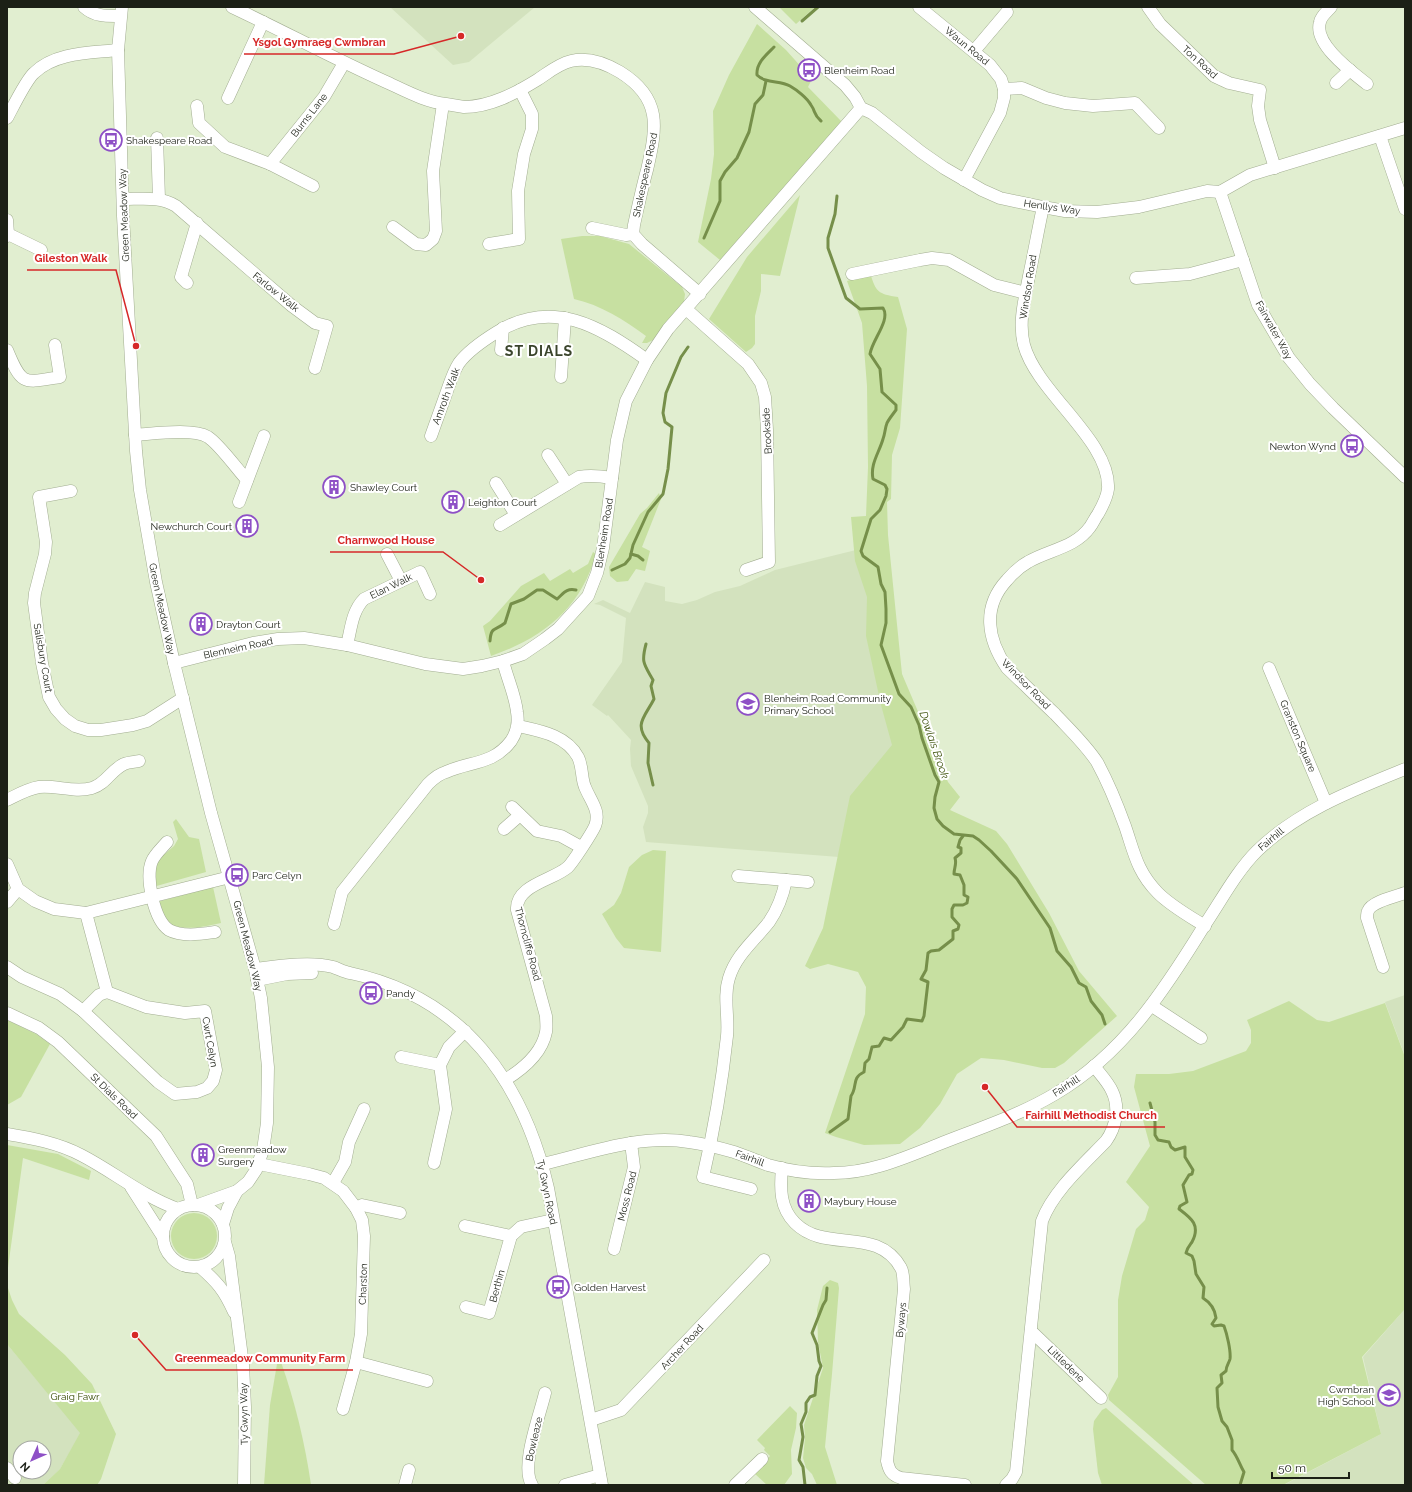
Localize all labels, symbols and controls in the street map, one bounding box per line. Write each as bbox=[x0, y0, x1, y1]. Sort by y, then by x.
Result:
street label: Waun Road bbox=[943, 25, 991, 67]
callout: Ysgol Gymraeg Cwmbran bbox=[244, 31, 394, 54]
text: Ysgol Gymraeg Cwmbran bbox=[252, 36, 386, 49]
street label: Ton Road bbox=[1180, 43, 1220, 81]
bus stop icon: Blenheim Road bbox=[796, 57, 822, 83]
place label: Blenheim Road bbox=[824, 65, 895, 76]
street label: Burns Lane bbox=[289, 91, 330, 139]
bus stop icon: Shakespeare Road bbox=[98, 127, 124, 153]
street label: Shakespeare Road bbox=[631, 132, 659, 218]
place label: Shakespeare Road bbox=[126, 135, 212, 146]
street label: Green Meadow Way bbox=[117, 168, 131, 262]
street label: Henllys Way bbox=[1023, 198, 1082, 217]
callout: Gileston Walk bbox=[27, 247, 116, 270]
text: Gileston Walk bbox=[35, 252, 108, 265]
street label: Windsor Road bbox=[1017, 254, 1039, 320]
street label: Farlow Walk bbox=[251, 270, 302, 314]
street label: Fairwater Way bbox=[1253, 299, 1295, 362]
district label: ST DIALS bbox=[505, 343, 573, 359]
street label: Amroth Walk bbox=[430, 365, 462, 426]
street label: Brookside bbox=[760, 407, 774, 454]
bus stop icon: Newton Wynd bbox=[1339, 433, 1365, 459]
place label: Newton Wynd bbox=[1269, 441, 1336, 452]
building icon: Shawley Court bbox=[321, 474, 347, 500]
place label: Shawley Court bbox=[350, 482, 418, 493]
building icon: Leighton Court bbox=[440, 489, 466, 515]
place label: Leighton Court bbox=[468, 497, 538, 508]
street label: Blenheim Road bbox=[593, 497, 615, 569]
building icon: Newchurch Court bbox=[234, 513, 260, 539]
place label: Newchurch Court bbox=[151, 521, 233, 532]
callout: Charnwood House bbox=[330, 529, 443, 552]
text: Charnwood House bbox=[338, 534, 435, 547]
street label: Green Meadow Way bbox=[147, 562, 177, 656]
street label: Elan Walk bbox=[368, 571, 415, 601]
building icon: Drayton Court bbox=[188, 611, 214, 637]
place label: Drayton Court bbox=[216, 619, 281, 630]
street label: Salisbury Court bbox=[31, 622, 55, 694]
street label: Blenheim Road bbox=[202, 635, 274, 661]
street label: Windsor Road bbox=[999, 657, 1053, 711]
school or university icon: Blenheim Road Community Primary School bbox=[735, 691, 761, 717]
place label: Blenheim Road Community Primary School bbox=[764, 693, 892, 716]
street label: Granston Square bbox=[1278, 698, 1318, 774]
water label: Dowlais Brook bbox=[916, 709, 952, 781]
street label: Fairhill bbox=[1256, 825, 1286, 853]
bus stop icon: Parc Celyn bbox=[224, 862, 250, 888]
place label: Parc Celyn bbox=[252, 870, 302, 881]
street label: Green Meadow Way bbox=[231, 899, 265, 993]
street label: Thorncliffe Road bbox=[513, 906, 543, 982]
bus stop icon: Pandy bbox=[358, 980, 384, 1006]
place label: Pandy bbox=[386, 988, 416, 999]
street label: Cwrt Celyn bbox=[200, 1016, 220, 1068]
street label: St Dials Road bbox=[88, 1071, 140, 1121]
street label: Fairhill bbox=[1050, 1073, 1082, 1099]
callout: Fairhill Methodist Church bbox=[1017, 1104, 1165, 1127]
text: Fairhill Methodist Church bbox=[1025, 1109, 1157, 1122]
building icon: Greenmeadow Surgery bbox=[190, 1142, 216, 1168]
place label: Greenmeadow Surgery bbox=[218, 1144, 287, 1167]
street label: Fairhill bbox=[734, 1148, 766, 1168]
street label: Ty Gwyn Road bbox=[535, 1159, 559, 1225]
street label: Moss Road bbox=[616, 1170, 638, 1222]
building icon: Maybury House bbox=[796, 1188, 822, 1214]
place label: Maybury House bbox=[824, 1196, 897, 1207]
street label: Charston bbox=[357, 1263, 369, 1305]
street label: Berthin bbox=[487, 1268, 507, 1303]
bus stop icon: Golden Harvest bbox=[545, 1274, 571, 1300]
place label: Golden Harvest bbox=[574, 1282, 646, 1293]
street label: Byways bbox=[894, 1302, 908, 1338]
street label: Archer Road bbox=[658, 1322, 706, 1372]
street label: Littledene bbox=[1045, 1344, 1087, 1384]
callout: Greenmeadow Community Farm bbox=[166, 1347, 353, 1370]
text: Greenmeadow Community Farm bbox=[175, 1352, 345, 1365]
street label: Ty Gwyn Way bbox=[238, 1382, 250, 1445]
school or university icon: Cwmbran High School bbox=[1376, 1382, 1402, 1408]
place label: Cwmbran High School bbox=[1318, 1384, 1374, 1407]
park label: Graig Fawr bbox=[50, 1391, 100, 1402]
street label: Bowleaze bbox=[524, 1416, 544, 1462]
north arrow bbox=[12, 1440, 52, 1480]
scale bar bbox=[1272, 1454, 1349, 1480]
text: N bbox=[18, 1459, 33, 1474]
text: 50 m bbox=[1278, 1461, 1306, 1475]

